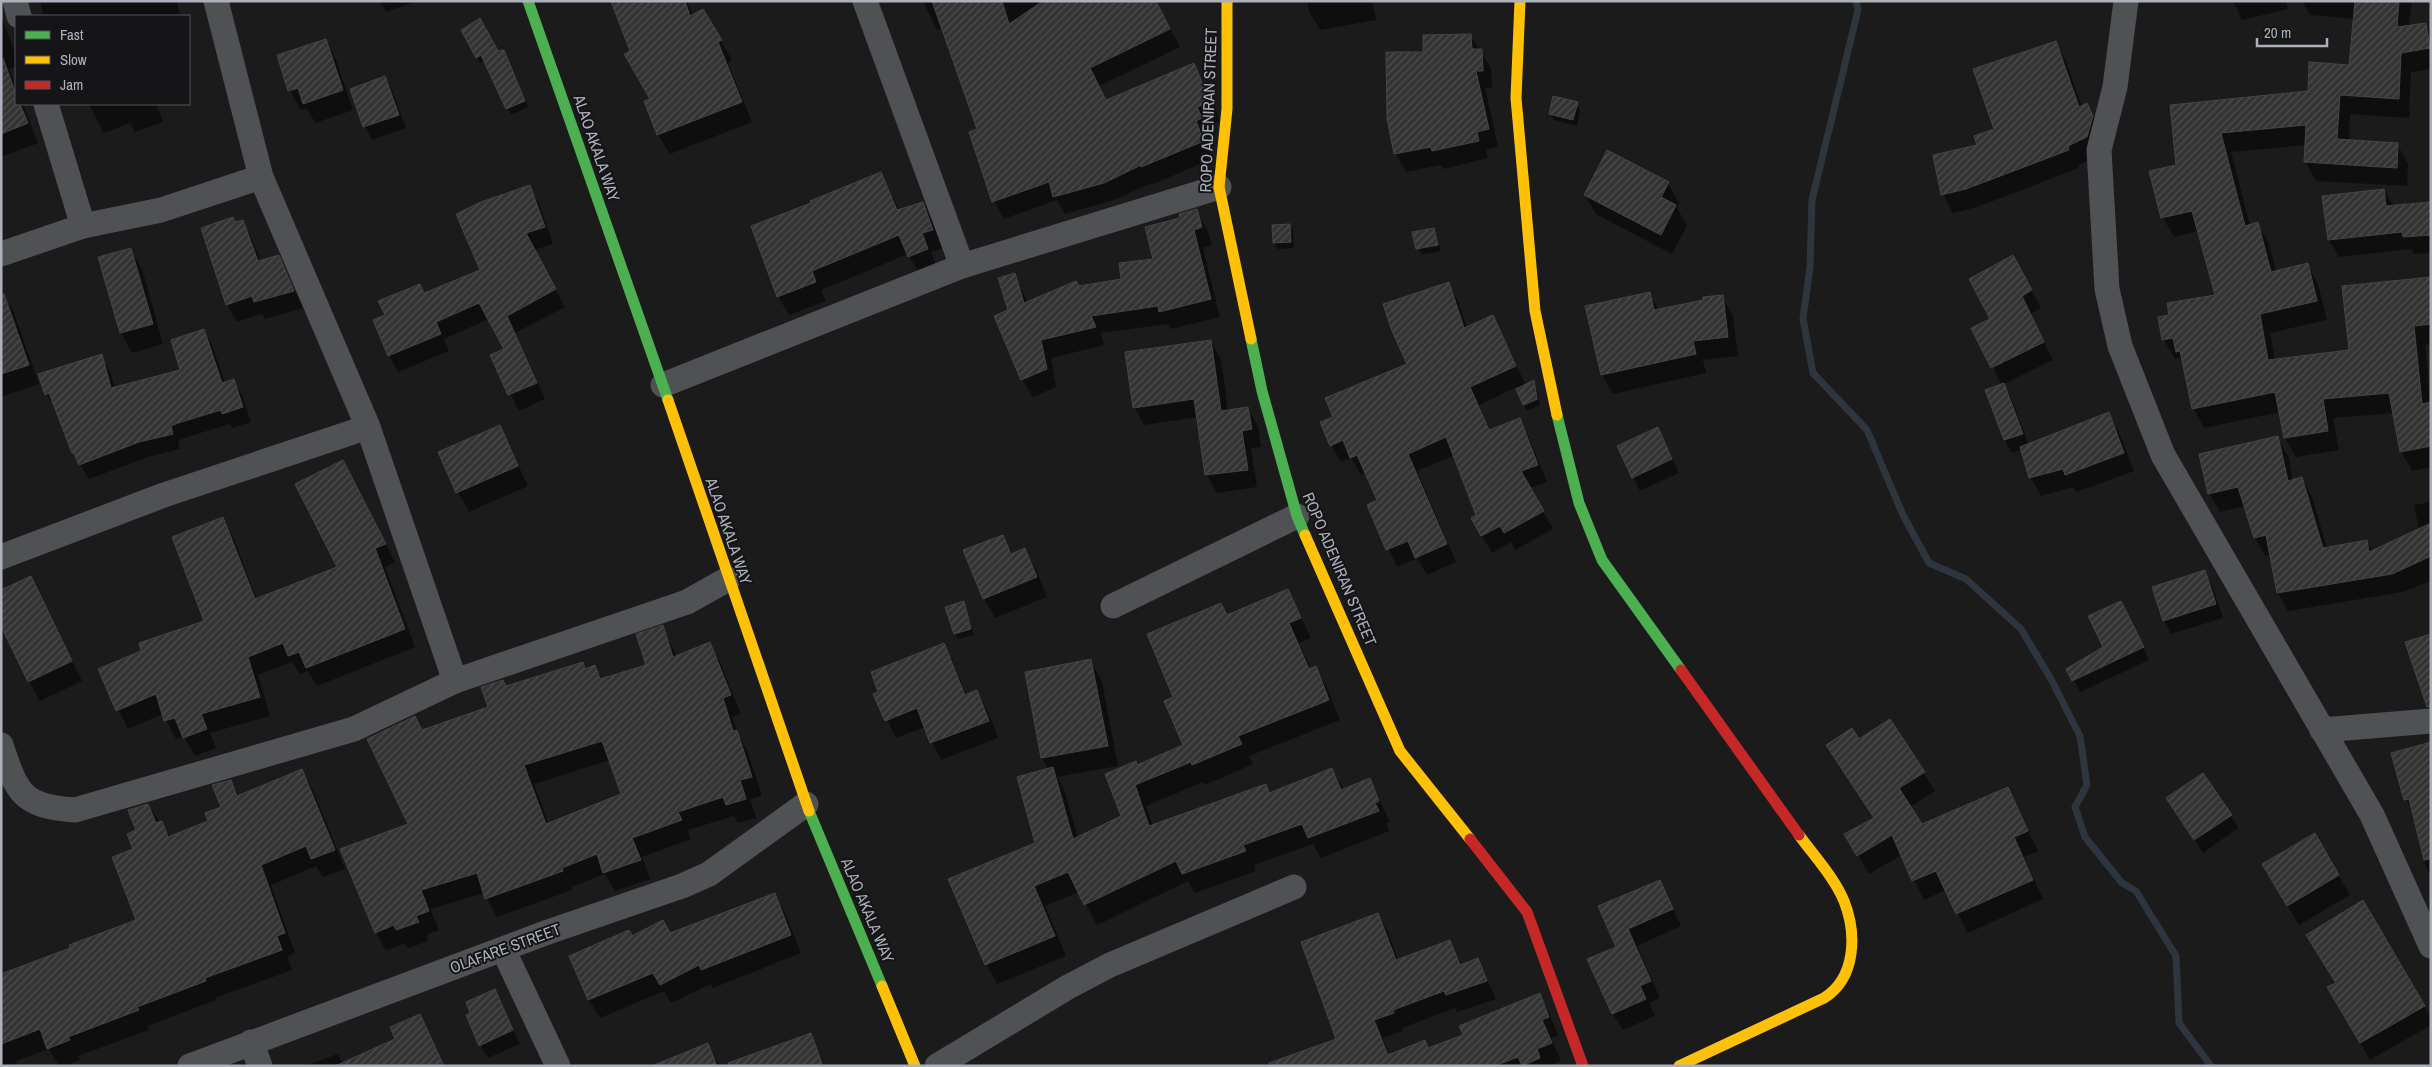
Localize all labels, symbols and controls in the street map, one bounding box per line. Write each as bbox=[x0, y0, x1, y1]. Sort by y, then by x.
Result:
legend bbox=[15, 15, 190, 105]
scale bar bbox=[2257, 15, 2327, 47]
text: 20 m bbox=[2264, 22, 2291, 43]
text: Fast bbox=[60, 24, 84, 45]
street label: ROPO ADENIRAN STREET bbox=[1194, 27, 1222, 193]
text: Slow bbox=[60, 49, 87, 70]
text: Jam bbox=[60, 74, 83, 95]
street label: ALAO AKALA WAY bbox=[568, 91, 626, 205]
street label: ALAO AKALA WAY bbox=[700, 474, 758, 588]
street label: ROPO ADENIRAN STREET bbox=[1298, 489, 1382, 649]
street label: ALAO AKALA WAY bbox=[836, 853, 900, 966]
street label: OLAFARE STREET bbox=[447, 918, 563, 978]

